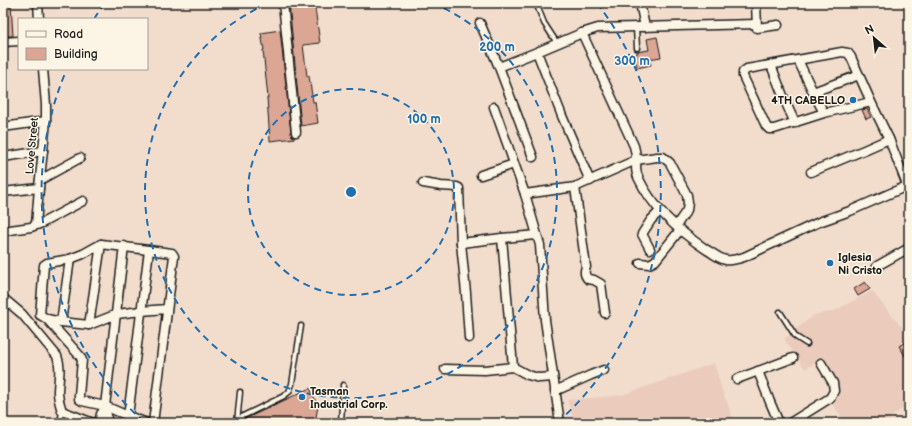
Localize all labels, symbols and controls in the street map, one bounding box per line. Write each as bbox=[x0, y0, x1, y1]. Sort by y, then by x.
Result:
legend bbox=[18, 18, 148, 70]
north arrow bbox=[854, 18, 894, 58]
text: N bbox=[863, 22, 876, 37]
text: Road bbox=[54, 27, 83, 42]
text: 200 m bbox=[479, 40, 515, 55]
text: Building bbox=[54, 47, 98, 62]
text: 300 m bbox=[614, 54, 650, 69]
place label: 4TH CABELLO bbox=[771, 94, 845, 107]
marker: 4TH CABELLO bbox=[848, 95, 858, 105]
text: 100 m bbox=[407, 112, 441, 127]
street label: Love Street bbox=[23, 117, 41, 175]
centre of rings bbox=[344, 185, 358, 199]
place label: Iglesia Ni Cristo bbox=[838, 251, 882, 277]
marker: Iglesia Ni Cristo bbox=[825, 258, 835, 268]
place label: Tasman Industrial Corp. bbox=[310, 385, 388, 411]
marker: Tasman Industrial Corp. bbox=[297, 392, 307, 402]

